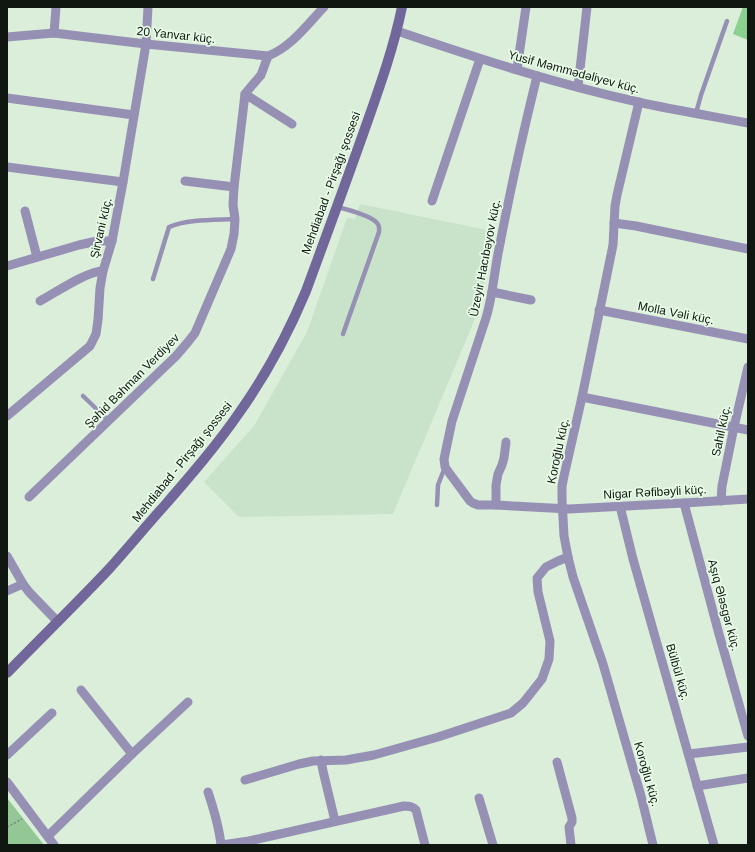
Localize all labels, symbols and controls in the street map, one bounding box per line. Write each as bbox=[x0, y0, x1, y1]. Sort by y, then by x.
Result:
street label: 20 Yanvar küç. bbox=[136, 24, 216, 46]
street label: Yusif Məmmədəliyev küç. bbox=[507, 48, 641, 96]
street label: Mehdiabad - Pirşağı şossesi bbox=[299, 110, 363, 256]
street label: Şirvani küç. bbox=[87, 196, 115, 260]
street label: Üzeyir Hacıbəyov küç. bbox=[467, 198, 503, 318]
street label: Molla Vəli küç. bbox=[637, 299, 715, 327]
street label: Şəhid Bəhman Verdiyev bbox=[82, 331, 182, 431]
street label: Mehdiabad - Pirşağı şossesi bbox=[129, 399, 235, 525]
street label: Sahil küç. bbox=[709, 404, 733, 458]
street label: Koroğlu küç. bbox=[544, 417, 572, 485]
street label: Nigar Rəfibəyli küç. bbox=[603, 482, 707, 502]
street label: Aşıq Ələsgər küç. bbox=[705, 558, 743, 652]
street label: Bülbül küç. bbox=[663, 642, 693, 702]
street label: Koroğlu küç. bbox=[631, 740, 663, 808]

